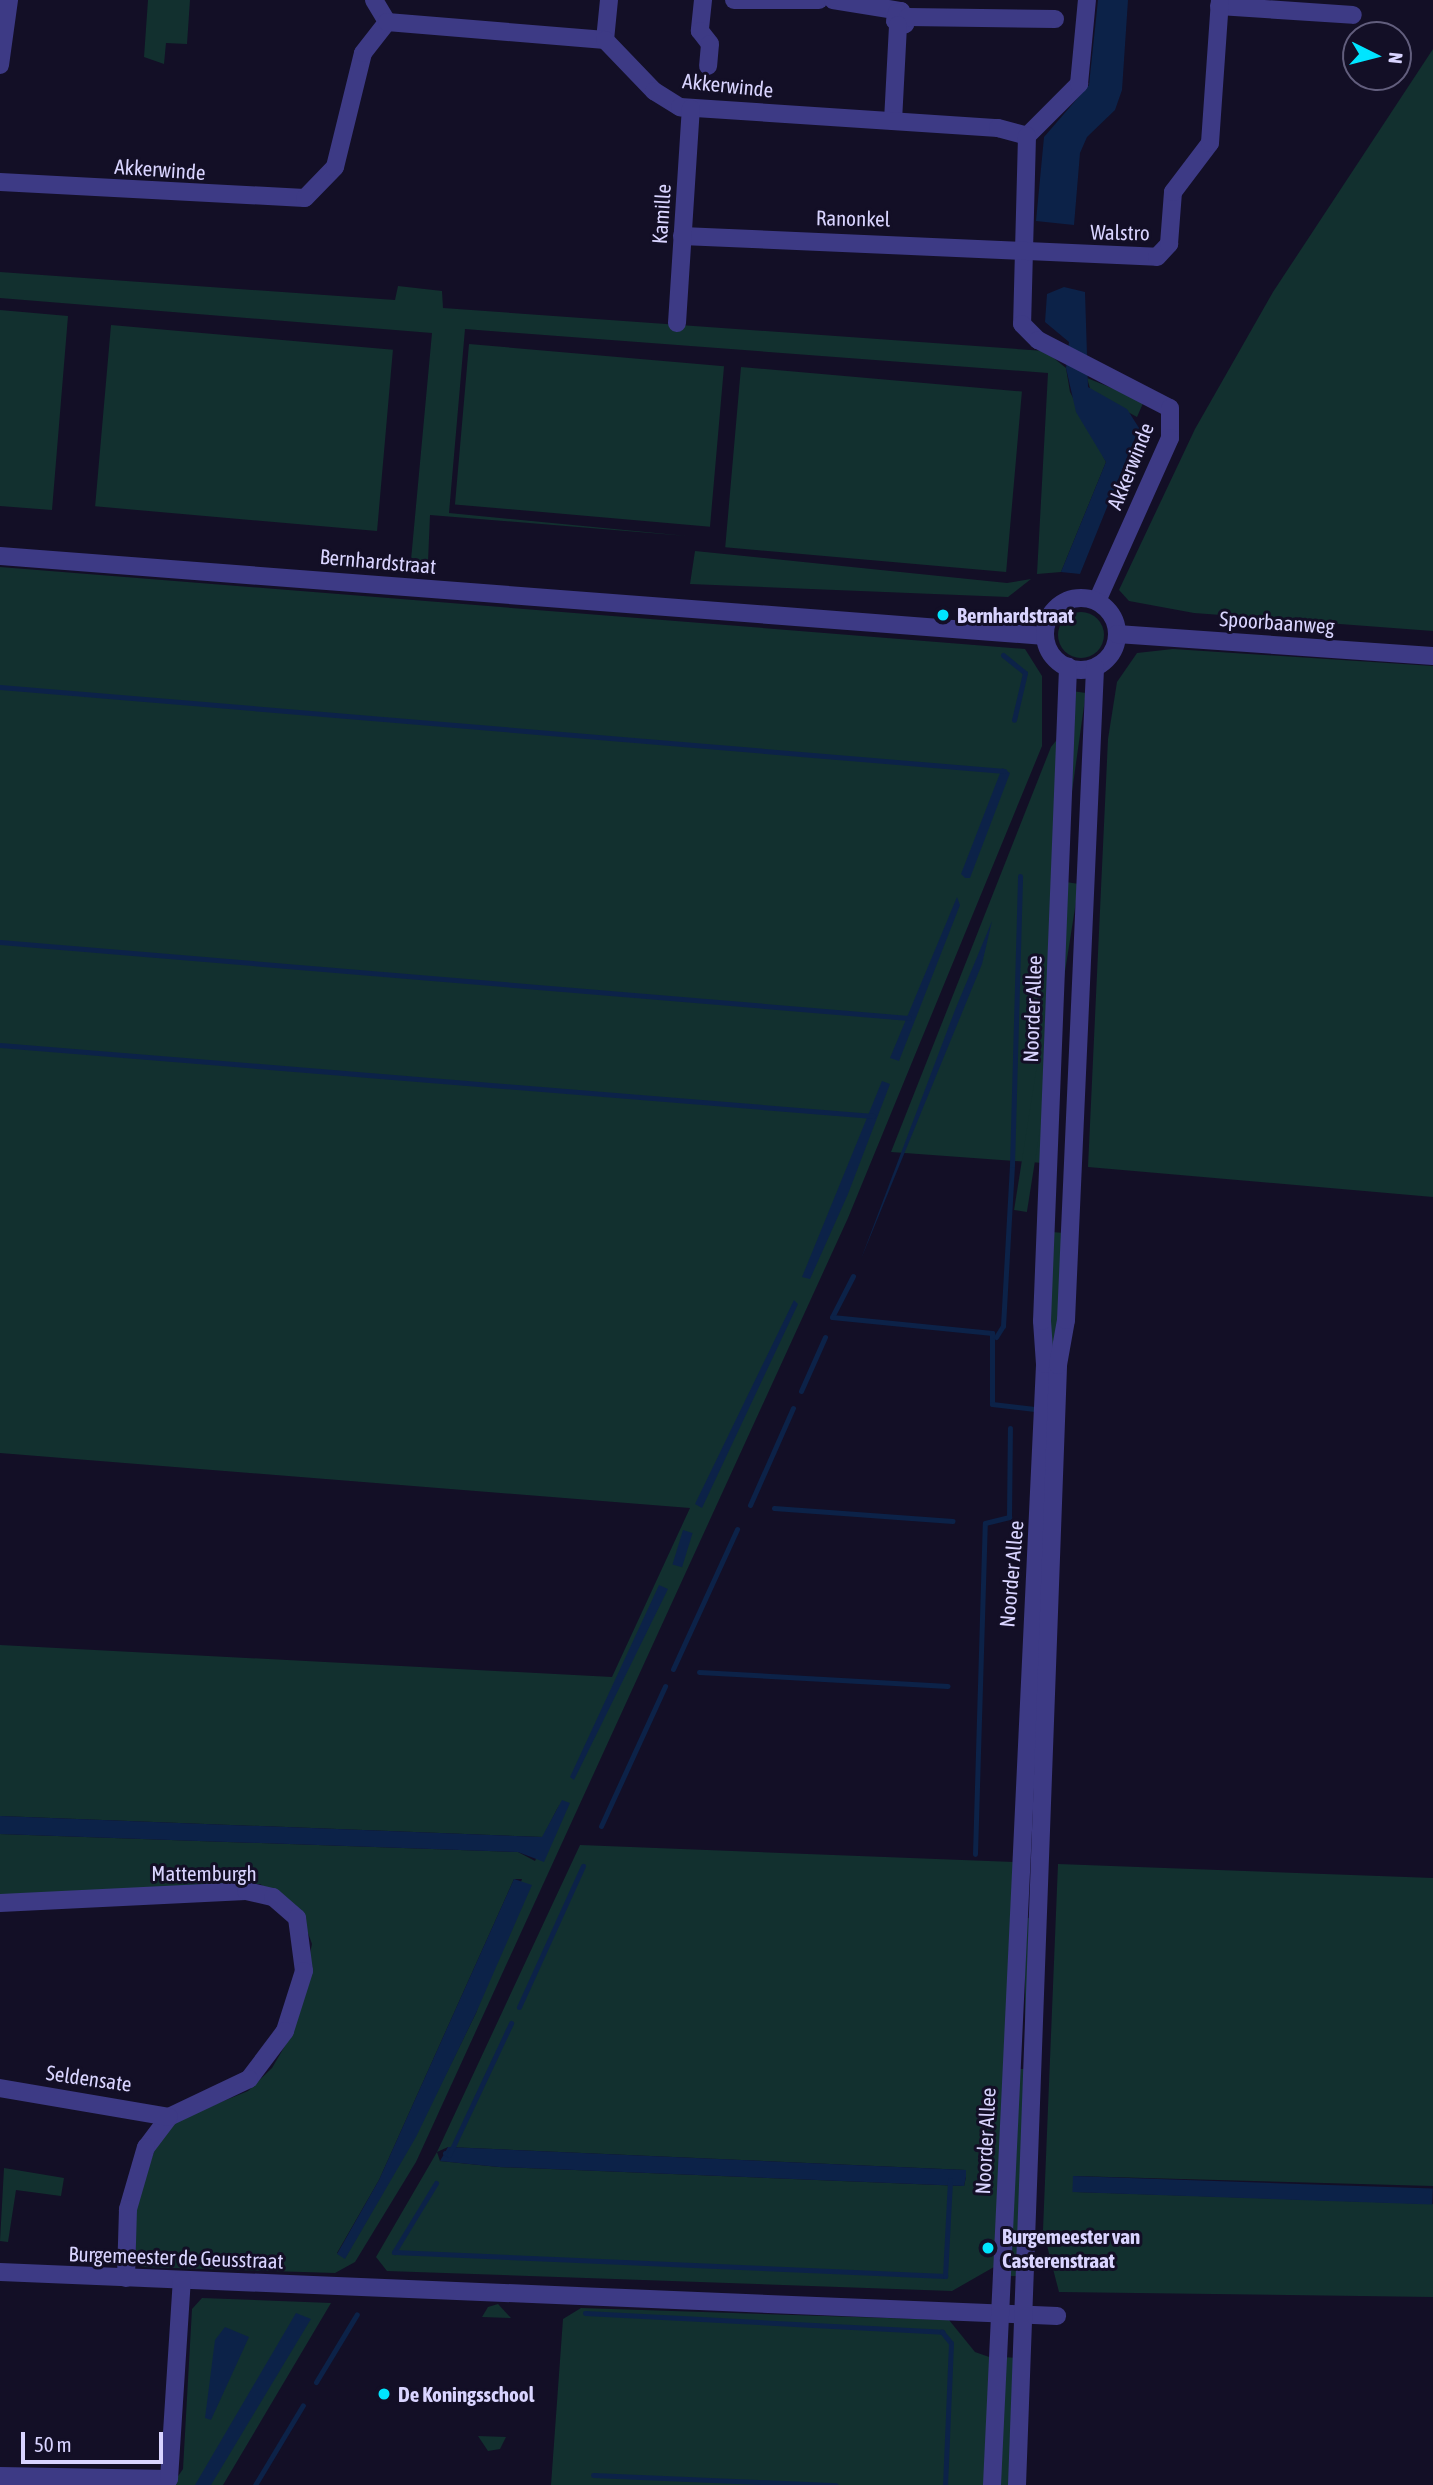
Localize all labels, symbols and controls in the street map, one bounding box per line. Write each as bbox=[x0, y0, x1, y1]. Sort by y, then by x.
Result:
north arrow bbox=[1342, 21, 1412, 91]
text: N bbox=[1384, 51, 1407, 65]
street label: Akkerwinde bbox=[681, 68, 775, 102]
street label: Akkerwinde bbox=[114, 153, 206, 185]
street label: Kamille bbox=[646, 183, 676, 245]
street label: Ranonkel bbox=[816, 205, 890, 231]
street label: Walstro bbox=[1090, 219, 1150, 245]
street label: Akkerwinde bbox=[1101, 419, 1159, 513]
street label: Bernhardstraat bbox=[319, 543, 437, 579]
place label: Bernhardstraat bbox=[957, 602, 1074, 628]
street label: Spoorbaanweg bbox=[1219, 605, 1335, 639]
marker: Bernhardstraat bbox=[935, 607, 951, 623]
street label: Noorder Allee bbox=[1018, 955, 1046, 1063]
street label: Noorder Allee bbox=[994, 1520, 1028, 1628]
street label: Mattemburgh bbox=[151, 1860, 257, 1886]
street label: Seldensate bbox=[45, 2060, 133, 2096]
street label: Noorder Allee bbox=[970, 2087, 1000, 2195]
place label: Burgemeester van Casterenstraat bbox=[1002, 2223, 1140, 2273]
marker: Burgemeester van Casterenstraat bbox=[980, 2240, 996, 2256]
street label: Burgemeester de Geusstraat bbox=[68, 2241, 284, 2273]
place label: De Koningsschool bbox=[398, 2381, 534, 2407]
marker: De Koningsschool bbox=[376, 2386, 392, 2402]
scale bar bbox=[24, 2418, 166, 2462]
text: 50 m bbox=[34, 2432, 72, 2456]

